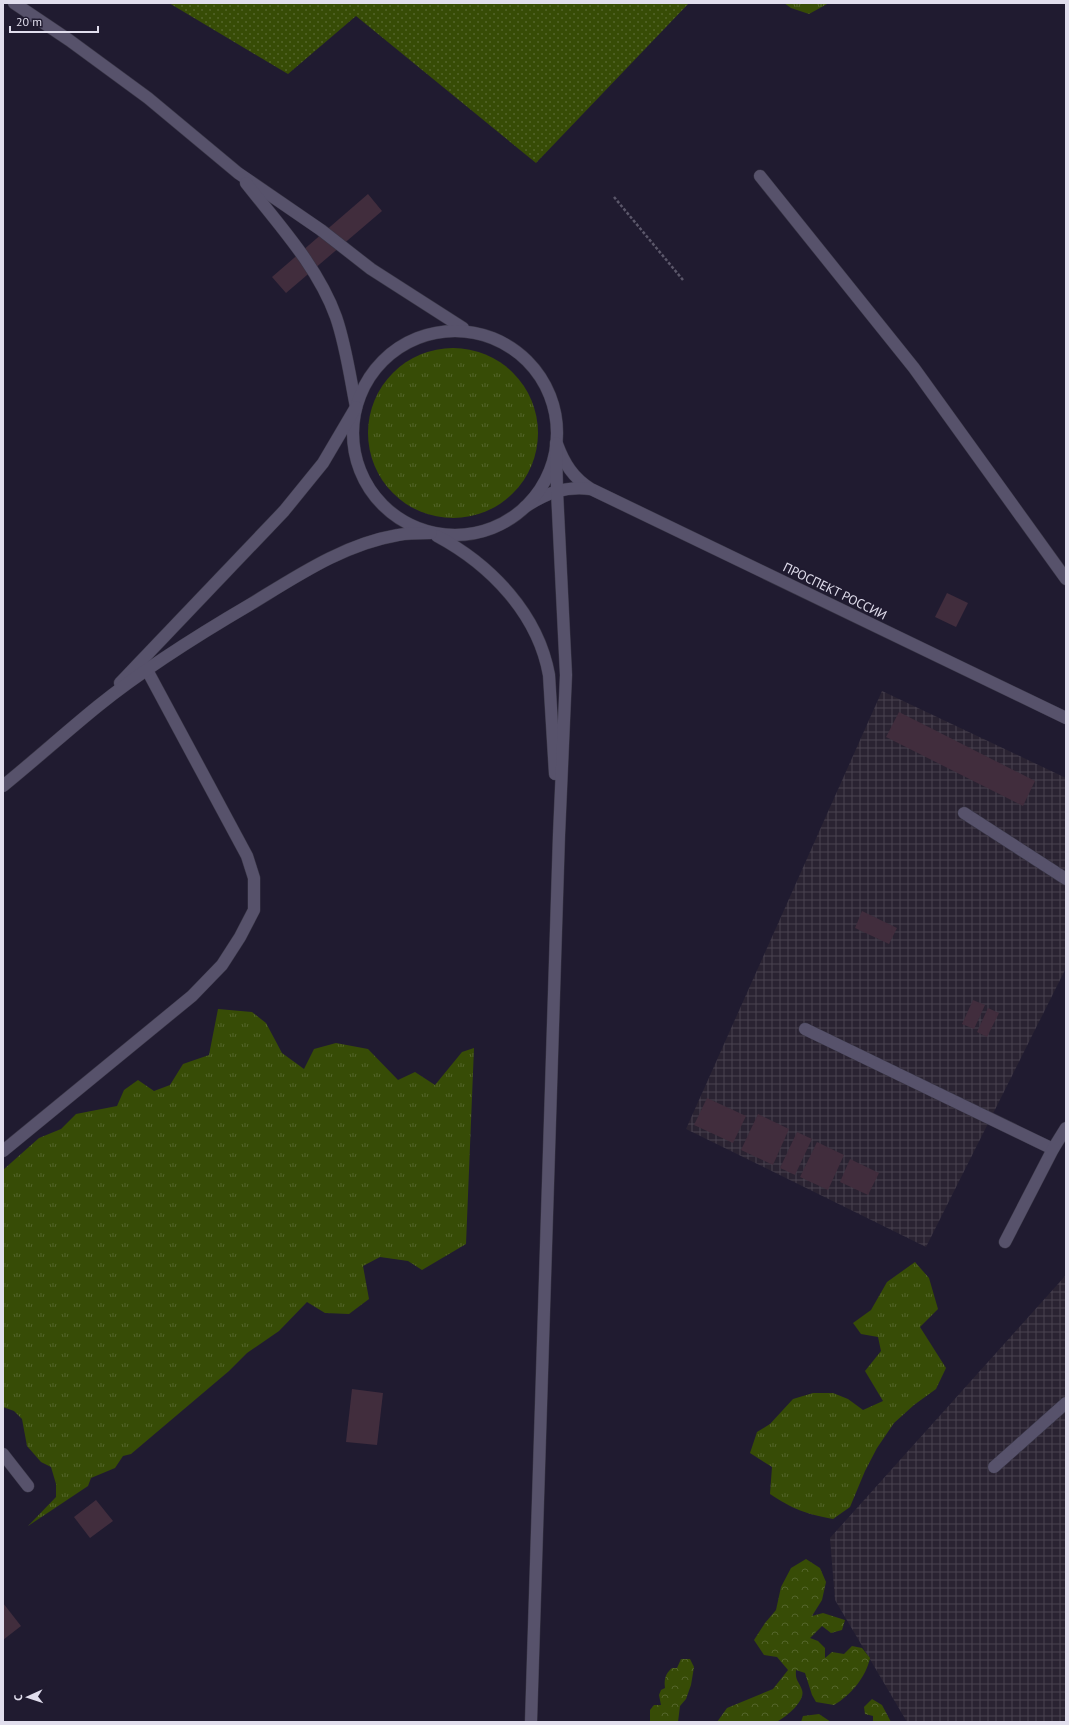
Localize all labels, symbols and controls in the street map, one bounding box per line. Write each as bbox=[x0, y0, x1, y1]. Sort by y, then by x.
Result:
scale bar bbox=[10, 8, 98, 34]
text: 20 m bbox=[16, 14, 42, 29]
street label: ПРОСПЕКТ РОССИИ bbox=[780, 558, 890, 624]
north arrow bbox=[8, 1677, 48, 1717]
text: С bbox=[11, 1694, 25, 1701]

